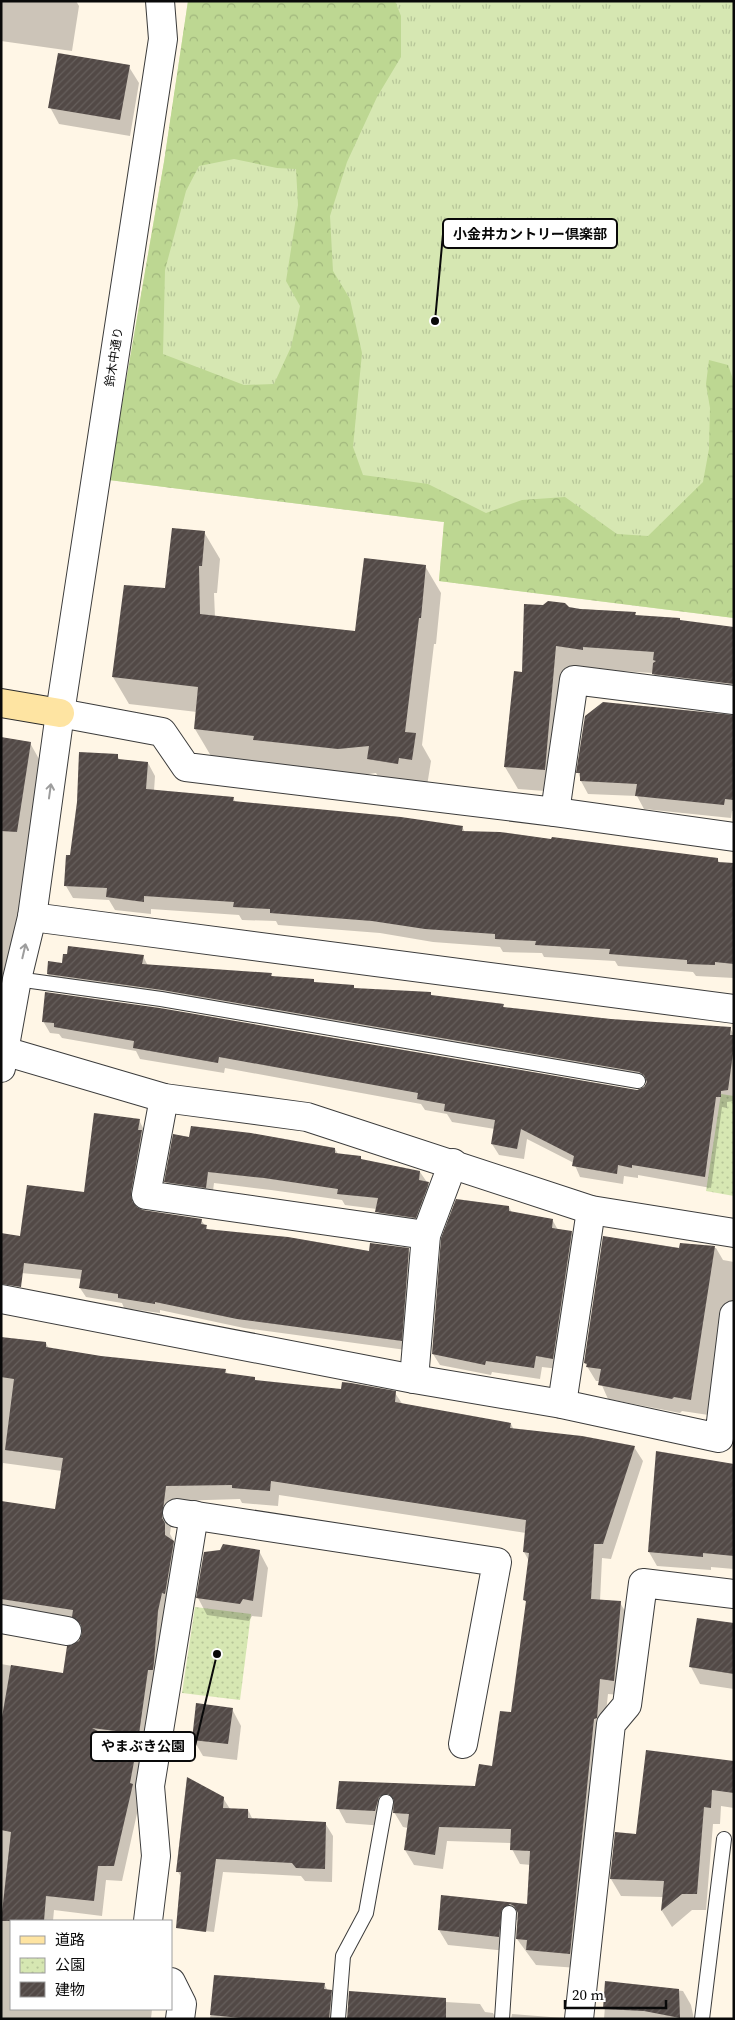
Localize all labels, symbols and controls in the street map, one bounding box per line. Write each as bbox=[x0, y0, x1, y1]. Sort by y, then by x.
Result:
callout: 小金井カントリー倶楽部 bbox=[443, 219, 617, 248]
text: 小金井カントリー倶楽部 bbox=[453, 224, 607, 244]
street label: 鈴木中通り bbox=[101, 326, 127, 388]
one-way arrow bbox=[45, 783, 55, 799]
one-way arrow bbox=[20, 944, 29, 960]
callout: やまぶき公園 bbox=[91, 1732, 195, 1761]
text: やまぶき公園 bbox=[101, 1736, 185, 1756]
legend bbox=[10, 1920, 172, 2010]
text: 道路 bbox=[55, 1929, 85, 1950]
text: 公園 bbox=[55, 1954, 85, 1975]
scale bar bbox=[565, 1978, 666, 2010]
text: 建物 bbox=[55, 1979, 85, 2000]
text: 20 m bbox=[572, 1984, 604, 2005]

